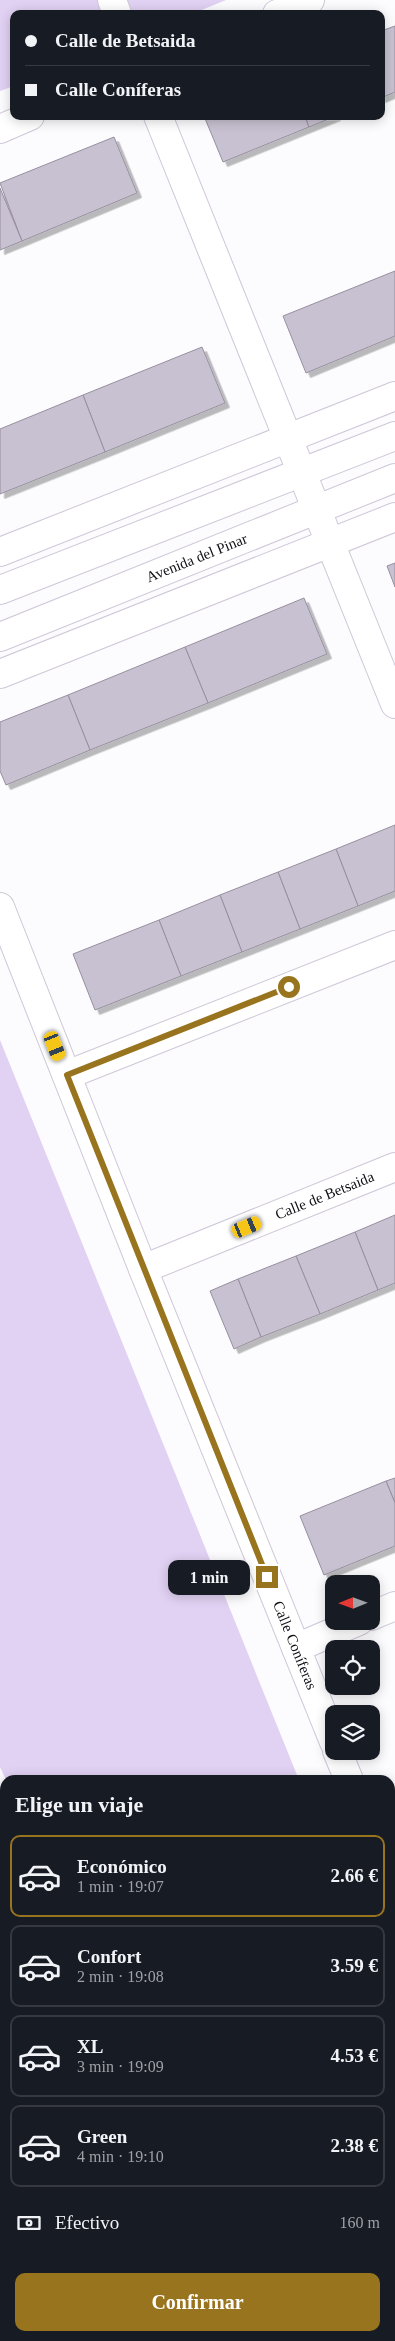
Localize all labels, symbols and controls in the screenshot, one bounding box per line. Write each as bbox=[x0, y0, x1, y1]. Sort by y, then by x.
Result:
text: Calle de Betsaida bbox=[55, 30, 195, 51]
text: Calle Coníferas bbox=[55, 79, 181, 100]
street label: Avenida del Pinar bbox=[144, 530, 249, 585]
route start bbox=[278, 976, 300, 998]
car bbox=[42, 1029, 67, 1063]
street label: Calle de Betsaida bbox=[273, 1168, 377, 1223]
car bbox=[230, 1214, 263, 1240]
callout: 1 min bbox=[167, 1560, 250, 1594]
route end bbox=[256, 1566, 278, 1588]
text: 1 min bbox=[190, 1569, 228, 1586]
north arrow bbox=[325, 1575, 380, 1630]
map controls bbox=[325, 1575, 380, 1760]
street label: Calle Coníferas bbox=[270, 1599, 320, 1692]
button: locate bbox=[325, 1640, 380, 1695]
button: layers bbox=[325, 1705, 380, 1760]
text: Elige un viaje bbox=[15, 1792, 143, 1817]
icon: car bbox=[17, 1854, 62, 1899]
text: Económico bbox=[77, 1856, 167, 1877]
text: 2.66 € bbox=[331, 1865, 378, 1886]
text: 1 min · 19:07 bbox=[77, 1878, 164, 1895]
icon: car bbox=[17, 1944, 62, 1989]
text: Confort bbox=[77, 1946, 141, 1967]
text: 3.59 € bbox=[331, 1955, 378, 1976]
text: 2 min · 19:08 bbox=[77, 1968, 164, 1985]
icon: car bbox=[17, 2034, 62, 2079]
text: XL bbox=[77, 2036, 103, 2057]
text: 4.53 € bbox=[331, 2045, 378, 2066]
text: 3 min · 19:09 bbox=[77, 2058, 164, 2075]
icon: car bbox=[17, 2124, 62, 2169]
text: Green bbox=[77, 2126, 127, 2147]
text: 2.38 € bbox=[331, 2135, 378, 2156]
text: 4 min · 19:10 bbox=[77, 2148, 164, 2165]
icon: cash bbox=[15, 2209, 43, 2237]
text: Efectivo bbox=[55, 2212, 119, 2233]
text: 160 m bbox=[340, 2214, 380, 2231]
button: Confirmar bbox=[15, 2273, 380, 2331]

